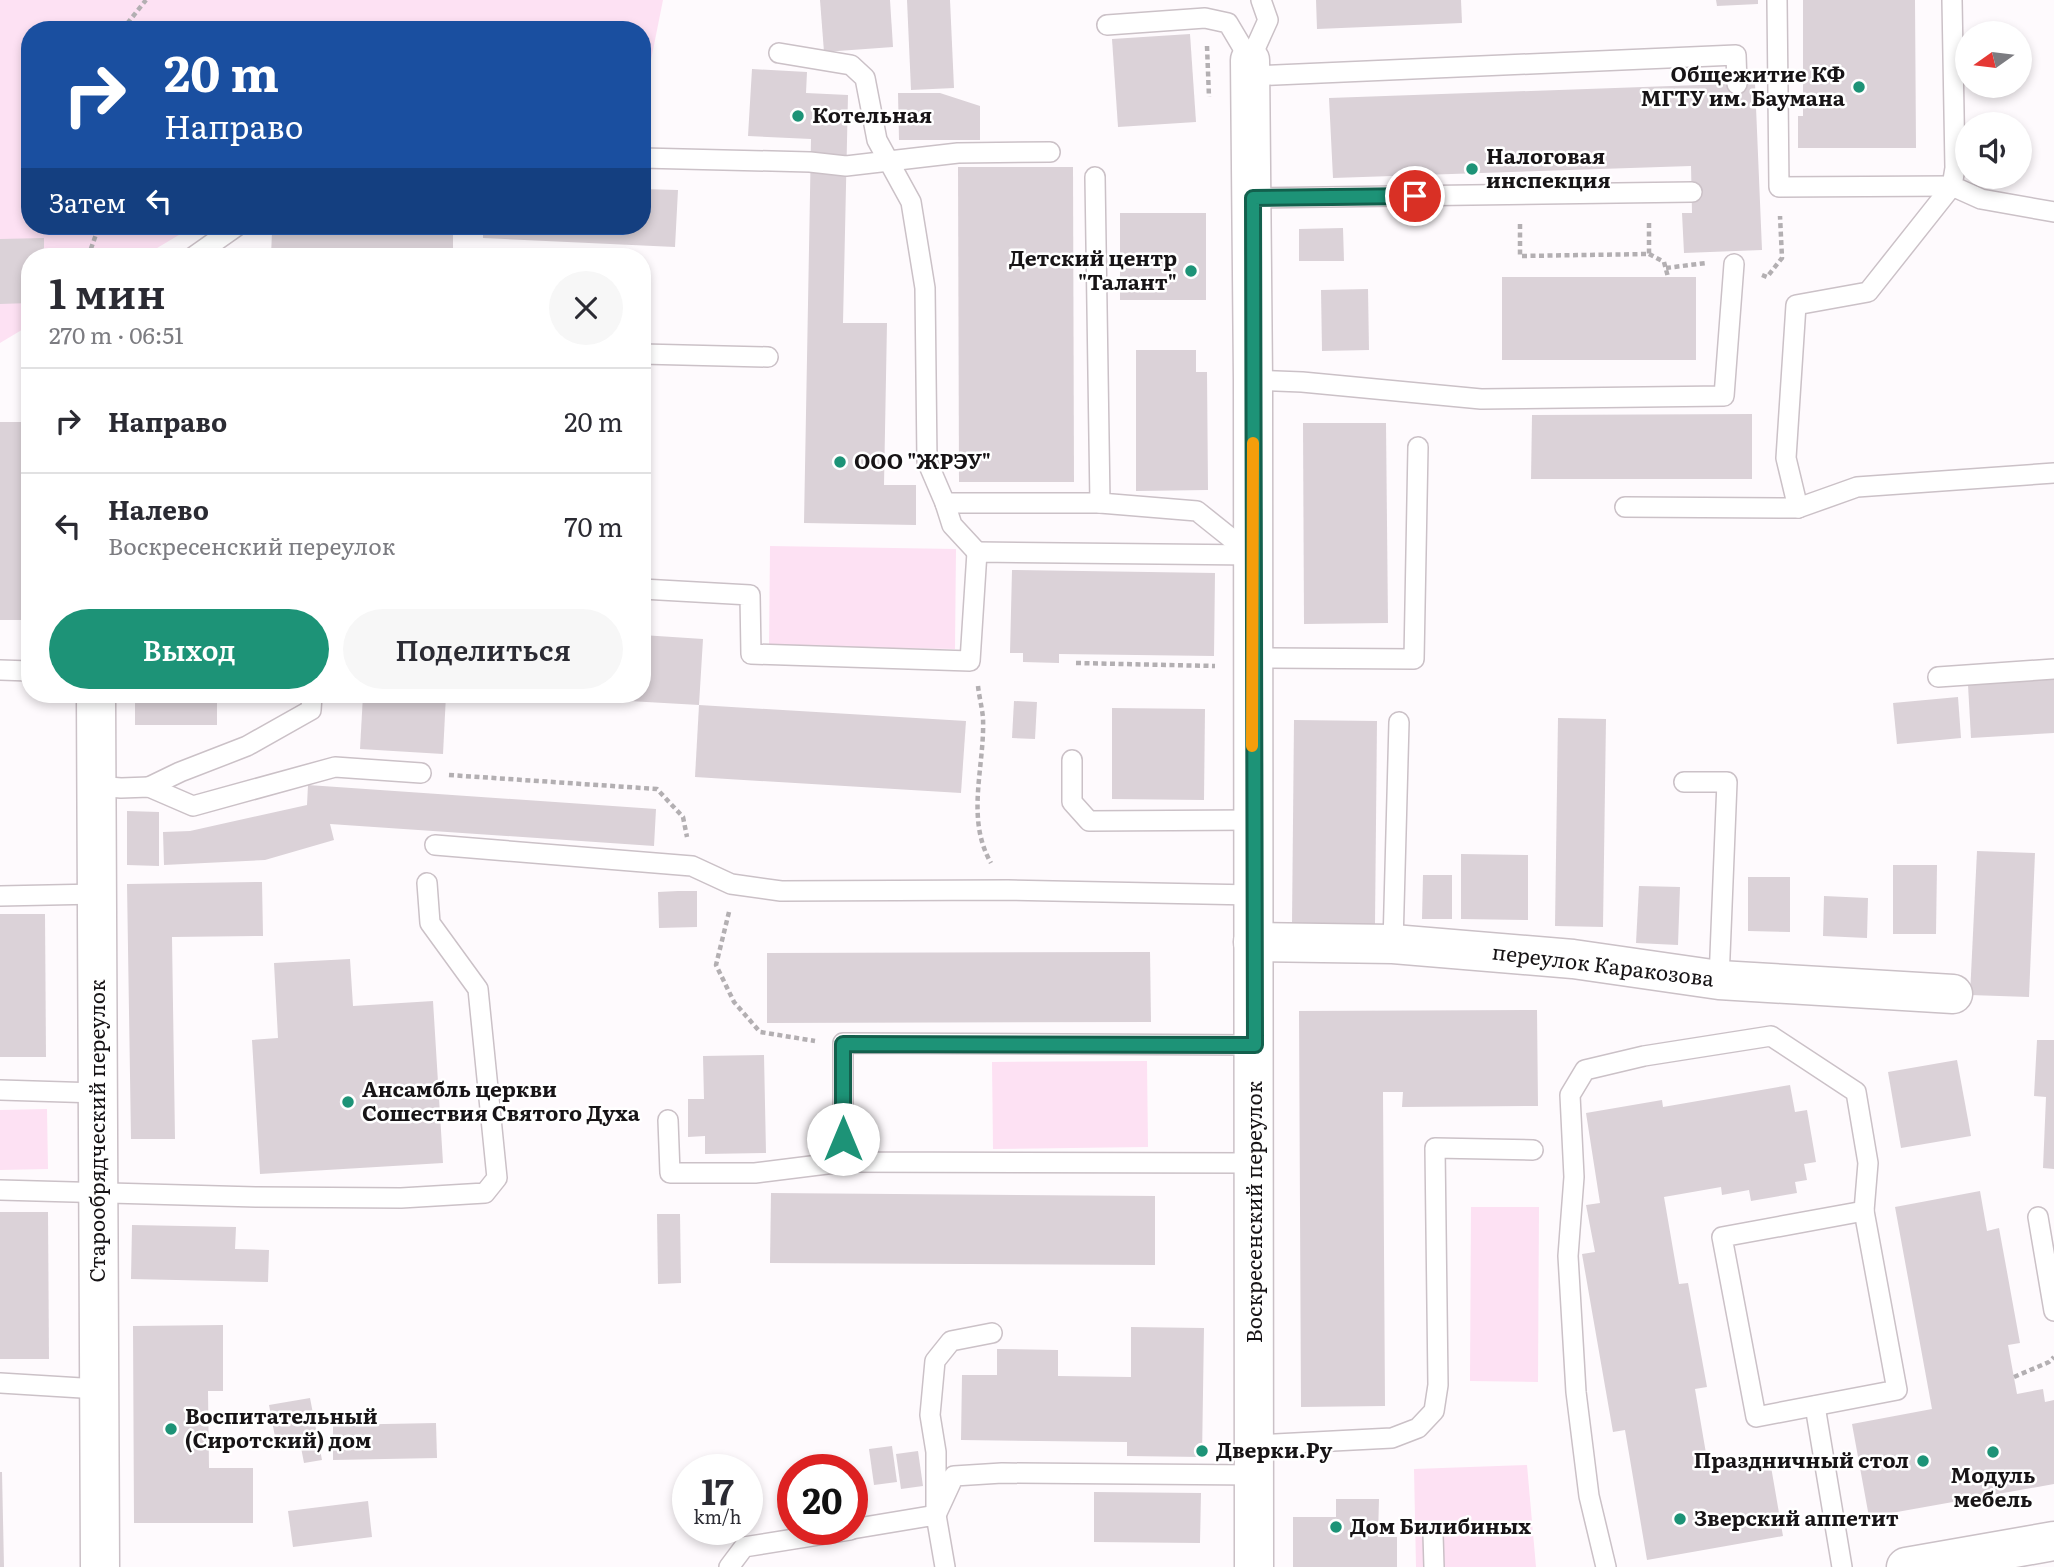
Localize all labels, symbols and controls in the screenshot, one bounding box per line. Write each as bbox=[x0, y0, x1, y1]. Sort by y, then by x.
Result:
north arrow bbox=[1955, 21, 2032, 98]
map controls bbox=[1955, 21, 2032, 189]
text: 20 m bbox=[164, 34, 279, 107]
icon: right bbox=[49, 49, 140, 140]
place label: Общежитие КФ МГТУ им. Баумана bbox=[1641, 57, 1846, 112]
marker: Общежитие КФ МГТУ им. Баумана bbox=[1851, 79, 1867, 95]
place label: Котельная bbox=[812, 98, 932, 129]
text: Направо bbox=[164, 101, 304, 149]
marker: Котельная bbox=[790, 108, 806, 124]
button: sound bbox=[1955, 112, 2032, 189]
place label: Налоговая инспекция bbox=[1486, 139, 1611, 194]
marker: Налоговая инспекция bbox=[1464, 161, 1480, 177]
pin bbox=[1385, 166, 1445, 226]
icon: arrive bbox=[1396, 177, 1434, 215]
text: Затем bbox=[49, 182, 126, 221]
icon: left bbox=[140, 182, 178, 220]
place label: Детский центр "Талант" bbox=[1009, 241, 1177, 296]
text: 1 мин bbox=[49, 260, 166, 322]
marker: Детский центр "Талант" bbox=[1183, 263, 1199, 279]
button: close bbox=[549, 271, 623, 345]
text: 270 m · 06:51 bbox=[49, 317, 184, 351]
text: Направо bbox=[108, 401, 227, 440]
text: 20 m bbox=[564, 401, 623, 440]
icon: right bbox=[49, 402, 87, 440]
place label: ООО "ЖРЭУ" bbox=[854, 444, 991, 475]
marker: ООО "ЖРЭУ" bbox=[832, 454, 848, 470]
text: Налево bbox=[108, 489, 209, 528]
text: 70 m bbox=[564, 506, 623, 545]
icon: left bbox=[49, 507, 87, 545]
text: Воскресенский переулок bbox=[108, 528, 395, 562]
button: Выход bbox=[49, 609, 329, 689]
button: Поделиться bbox=[343, 609, 623, 689]
street label: переулок Каракозова bbox=[1491, 935, 1717, 993]
street label: Старообрядческий переулок bbox=[80, 979, 111, 1283]
place label: Ансамбль церкви Сошествия Святого Духа bbox=[362, 1072, 641, 1127]
street label: Воскресенский переулок bbox=[1237, 1080, 1268, 1343]
marker: Ансамбль церкви Сошествия Святого Духа bbox=[340, 1094, 356, 1110]
position arrow bbox=[806, 1102, 880, 1176]
place label: Воспитательный (Сиротский) дом bbox=[185, 1399, 378, 1454]
marker: Воспитательный (Сиротский) дом bbox=[163, 1421, 179, 1437]
place label: Дверки.Ру bbox=[1216, 1433, 1332, 1464]
marker: Дверки.Ру bbox=[1194, 1443, 1210, 1459]
place label: Праздничный стол bbox=[1693, 1443, 1909, 1474]
marker: Модуль мебель bbox=[1985, 1444, 2001, 1460]
marker: Праздничный стол bbox=[1915, 1453, 1931, 1469]
speed limit sign: 20 bbox=[777, 1454, 868, 1545]
place label: Модуль мебель bbox=[1951, 1458, 2035, 1513]
text: 17 bbox=[701, 1464, 734, 1516]
place label: Зверский аппетит bbox=[1694, 1501, 1899, 1532]
text: km/h bbox=[694, 1503, 741, 1530]
place label: Дом Билибиных bbox=[1350, 1509, 1531, 1540]
marker: Зверский аппетит bbox=[1672, 1511, 1688, 1527]
marker: Дом Билибиных bbox=[1328, 1519, 1344, 1535]

